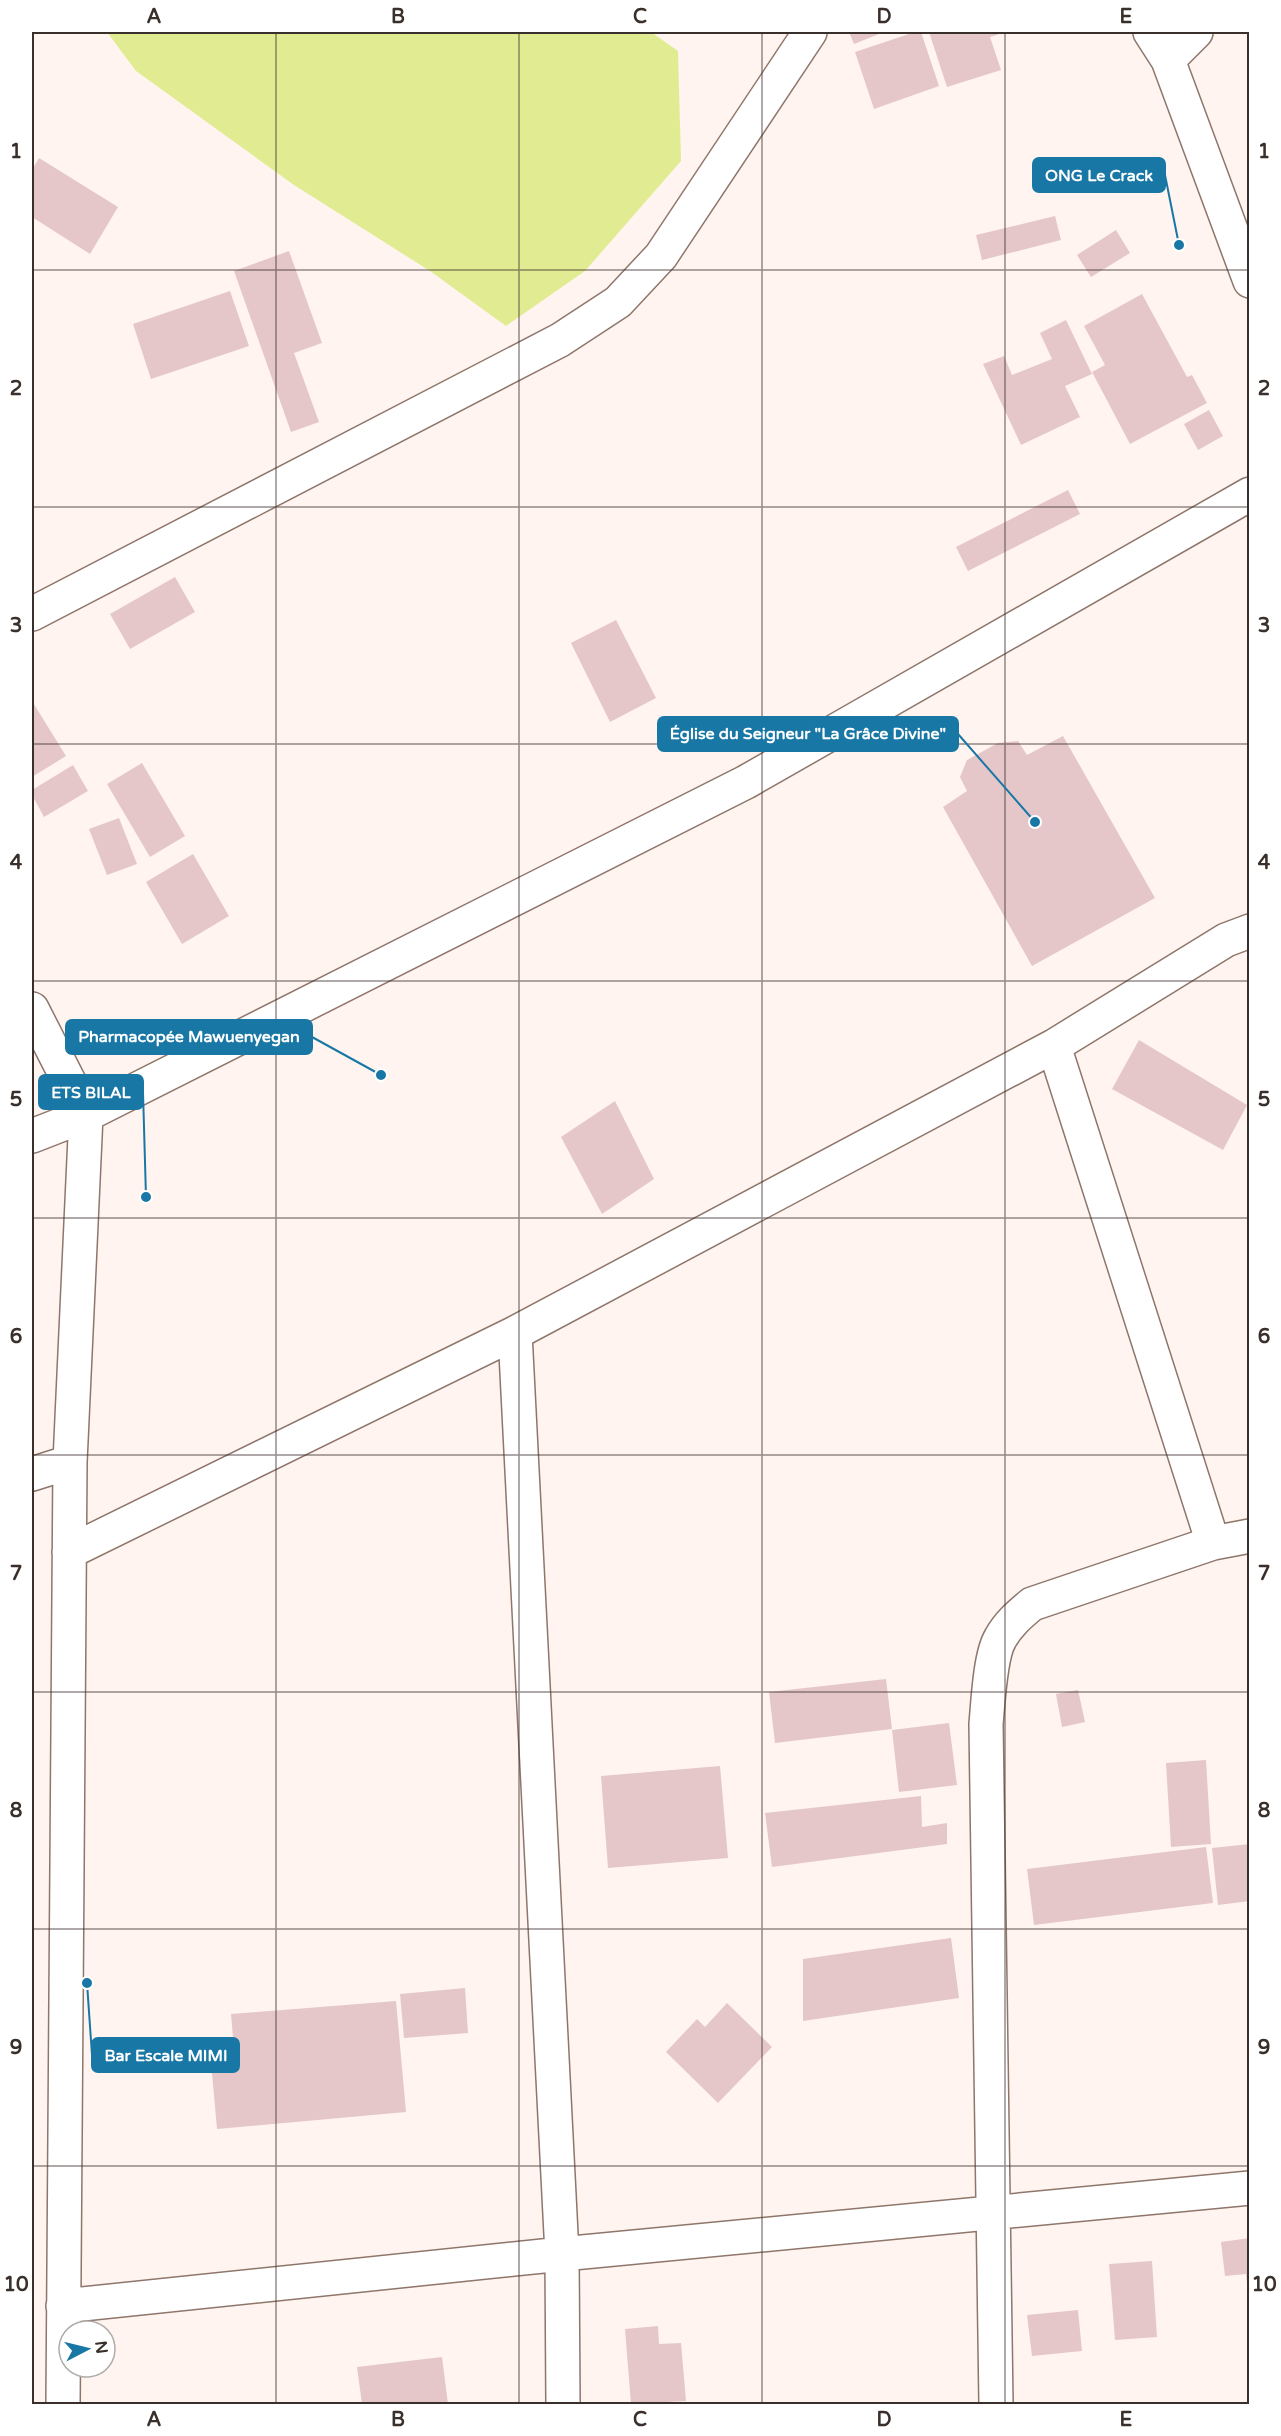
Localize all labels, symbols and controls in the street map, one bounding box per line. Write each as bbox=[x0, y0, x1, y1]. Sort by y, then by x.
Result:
text: A bbox=[147, 5, 162, 29]
text: B bbox=[391, 5, 405, 29]
text: C bbox=[633, 5, 647, 29]
text: D bbox=[876, 5, 892, 29]
text: E bbox=[1120, 5, 1133, 29]
text: 1 bbox=[10, 140, 22, 164]
text: 1 bbox=[1258, 140, 1270, 164]
callout: ONG Le Crack bbox=[1033, 158, 1165, 192]
text: ONG Le Crack bbox=[1045, 166, 1153, 186]
text: 2 bbox=[10, 377, 22, 401]
text: 2 bbox=[1258, 377, 1270, 401]
text: 3 bbox=[10, 614, 22, 638]
text: 3 bbox=[1258, 614, 1270, 638]
callout: Église du Seigneur "La Grâce Divine" bbox=[658, 717, 958, 751]
text: Église du Seigneur "La Grâce Divine" bbox=[670, 724, 946, 744]
text: 4 bbox=[10, 851, 23, 875]
text: 4 bbox=[1258, 851, 1271, 875]
callout: Pharmacopée Mawuenyegan bbox=[66, 1020, 312, 1054]
text: Pharmacopée Mawuenyegan bbox=[78, 1027, 300, 1047]
callout: ETS BILAL bbox=[39, 1075, 143, 1109]
text: ETS BILAL bbox=[51, 1083, 132, 1103]
text: 5 bbox=[10, 1088, 22, 1112]
text: 5 bbox=[1258, 1088, 1270, 1112]
text: 6 bbox=[10, 1325, 22, 1349]
text: 6 bbox=[1258, 1325, 1270, 1349]
text: 7 bbox=[10, 1562, 22, 1586]
text: 7 bbox=[1258, 1562, 1270, 1586]
text: 8 bbox=[10, 1799, 22, 1823]
text: 8 bbox=[1258, 1799, 1270, 1823]
text: 9 bbox=[10, 2036, 22, 2060]
text: 9 bbox=[1258, 2036, 1270, 2060]
callout: Bar Escale MIMI bbox=[92, 2038, 239, 2072]
text: Bar Escale MIMI bbox=[105, 2046, 227, 2066]
text: 10 bbox=[3, 2273, 29, 2297]
text: 10 bbox=[1251, 2273, 1277, 2297]
north arrow bbox=[57, 2319, 117, 2379]
text: N bbox=[90, 2340, 112, 2355]
text: A bbox=[147, 2408, 162, 2432]
text: B bbox=[391, 2408, 405, 2432]
text: C bbox=[633, 2408, 647, 2432]
text: D bbox=[876, 2408, 892, 2432]
text: E bbox=[1120, 2408, 1133, 2432]

